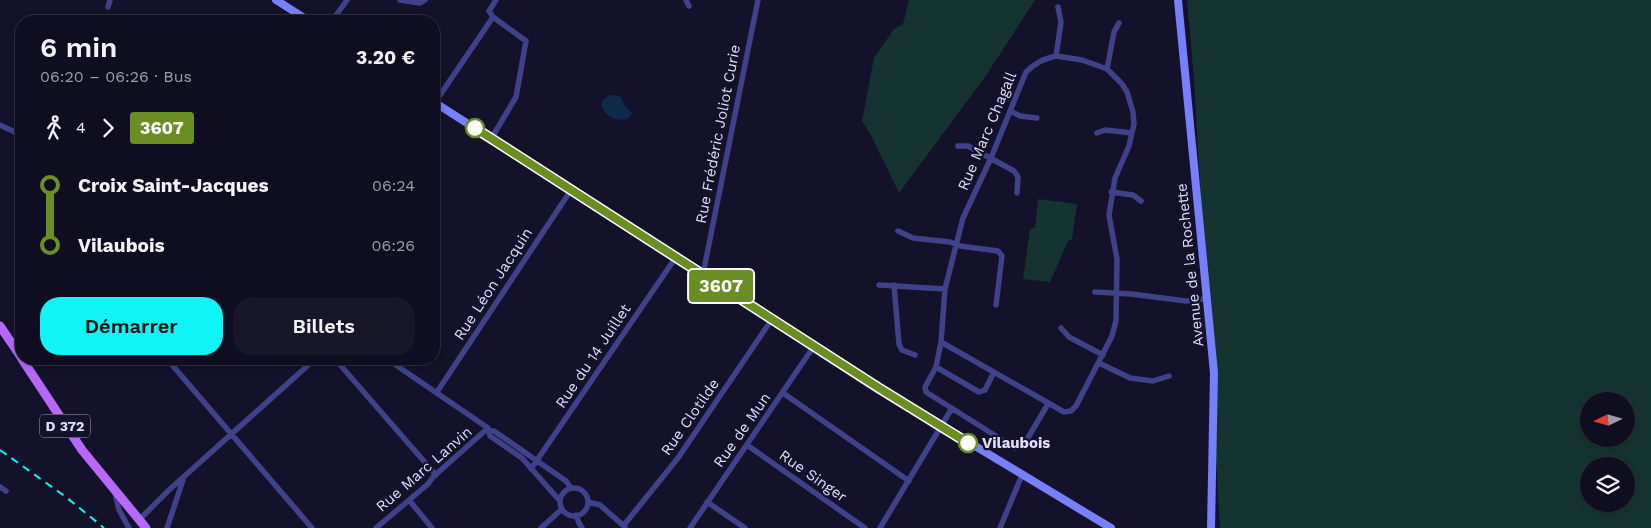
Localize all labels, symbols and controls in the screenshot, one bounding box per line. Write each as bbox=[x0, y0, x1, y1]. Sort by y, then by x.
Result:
text: 6 min bbox=[40, 31, 117, 64]
street label: Rue Frédéric Joliot Curie bbox=[692, 43, 744, 225]
text: 3.20 € bbox=[356, 46, 415, 69]
text: 06:20 – 06:26 · Bus bbox=[40, 67, 192, 86]
street label: Rue Marc Chagall bbox=[954, 69, 1020, 193]
icon: walk bbox=[40, 114, 68, 142]
icon: forward bbox=[94, 114, 122, 142]
text: 3607 bbox=[140, 117, 184, 138]
text: 4 bbox=[76, 118, 86, 137]
unlabelled marker bbox=[465, 118, 485, 138]
text: Croix Saint-Jacques bbox=[78, 174, 269, 197]
text: 06:24 bbox=[372, 176, 415, 195]
street label: Avenue de la Rochette bbox=[1172, 182, 1208, 348]
street label: Rue Léon Jacquin bbox=[450, 224, 536, 344]
text: Vilaubois bbox=[78, 234, 165, 257]
text: 06:26 bbox=[372, 236, 415, 255]
line badge: 3607 bbox=[686, 270, 756, 302]
text: 3607 bbox=[699, 275, 743, 296]
button: Démarrer bbox=[40, 297, 223, 355]
button: Billets bbox=[233, 297, 415, 355]
street label: Rue du 14 Juillet bbox=[552, 300, 635, 411]
street label: Rue Clotilde bbox=[657, 375, 723, 459]
street label: Rue de Mun bbox=[710, 389, 774, 471]
north arrow bbox=[1580, 392, 1635, 448]
map controls bbox=[1580, 392, 1635, 512]
road number: D 372 bbox=[40, 414, 90, 438]
street label: Rue Marc Lanvin bbox=[372, 422, 476, 516]
marker: Vilaubois bbox=[958, 433, 978, 453]
place label: Vilaubois bbox=[982, 434, 1050, 452]
street label: Rue Singer bbox=[776, 446, 850, 506]
button: layers bbox=[1580, 457, 1635, 512]

